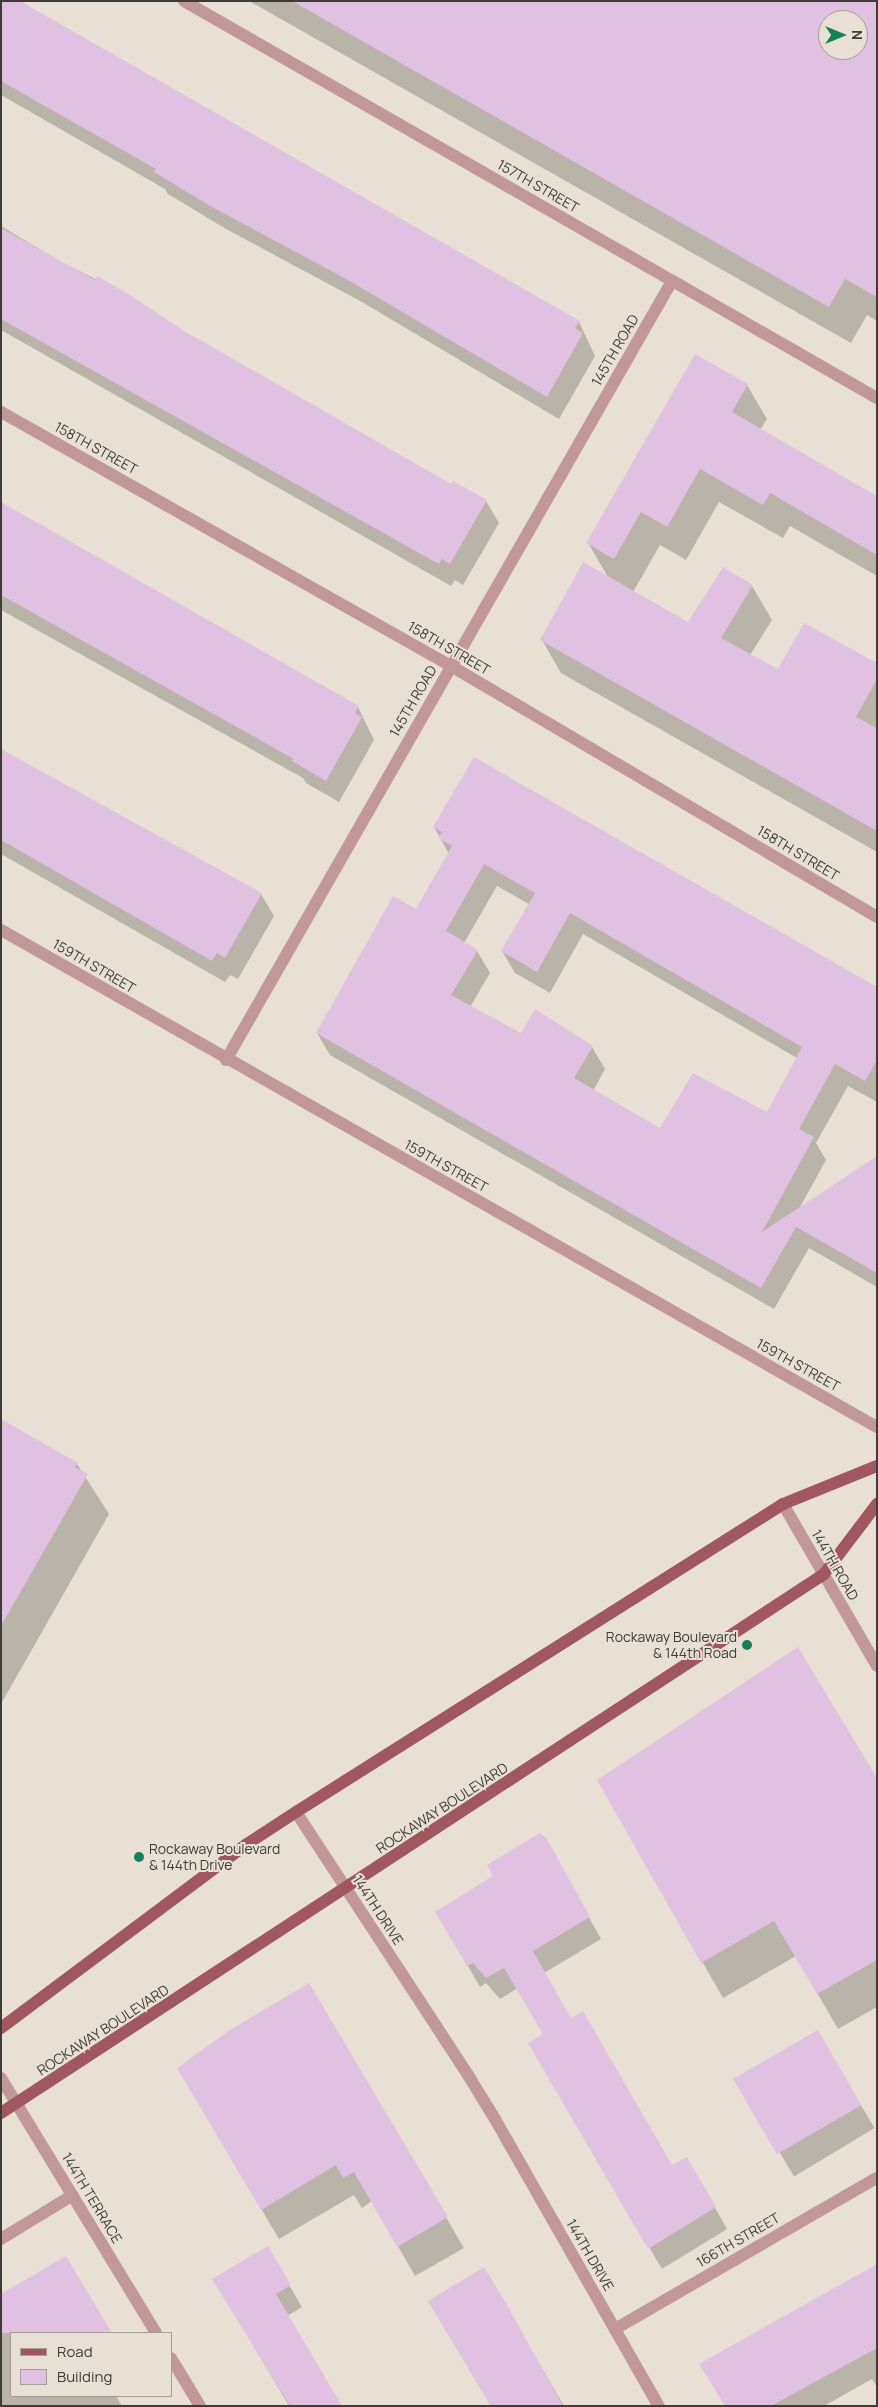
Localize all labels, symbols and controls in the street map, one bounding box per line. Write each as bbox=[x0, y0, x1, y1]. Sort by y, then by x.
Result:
north arrow bbox=[818, 10, 868, 60]
text: N bbox=[848, 30, 867, 40]
street label: 157TH STREET bbox=[494, 156, 582, 216]
street label: 145TH ROAD bbox=[588, 311, 642, 389]
street label: 158TH STREET bbox=[51, 418, 141, 478]
street label: 158TH STREET bbox=[405, 618, 493, 678]
street label: 145TH ROAD bbox=[386, 662, 440, 740]
street label: 158TH STREET bbox=[754, 822, 842, 884]
street label: 159TH STREET bbox=[49, 935, 139, 997]
street label: 159TH STREET bbox=[401, 1136, 491, 1196]
street label: 159TH STREET bbox=[753, 1335, 843, 1395]
street label: 144TH ROAD bbox=[808, 1527, 862, 1603]
place label: Rockaway Boulevard & 144th Road bbox=[606, 1629, 737, 1661]
marker: Rockaway Boulevard & 144th Road bbox=[741, 1639, 753, 1651]
street label: ROCKAWAY BOULEVARD bbox=[373, 1759, 511, 1857]
place label: Rockaway Boulevard & 144th Drive bbox=[149, 1841, 280, 1874]
marker: Rockaway Boulevard & 144th Drive bbox=[133, 1851, 145, 1863]
street label: 144TH DRIVE bbox=[349, 1872, 407, 1948]
street label: ROCKAWAY BOULEVARD bbox=[34, 1981, 172, 2079]
street label: 144TH TERRACE bbox=[58, 2150, 126, 2246]
street label: 166TH STREET bbox=[693, 2209, 783, 2271]
street label: 144TH DRIVE bbox=[563, 2216, 617, 2294]
legend bbox=[10, 2332, 172, 2397]
text: Road bbox=[57, 2341, 93, 2362]
text: Building bbox=[57, 2366, 112, 2387]

